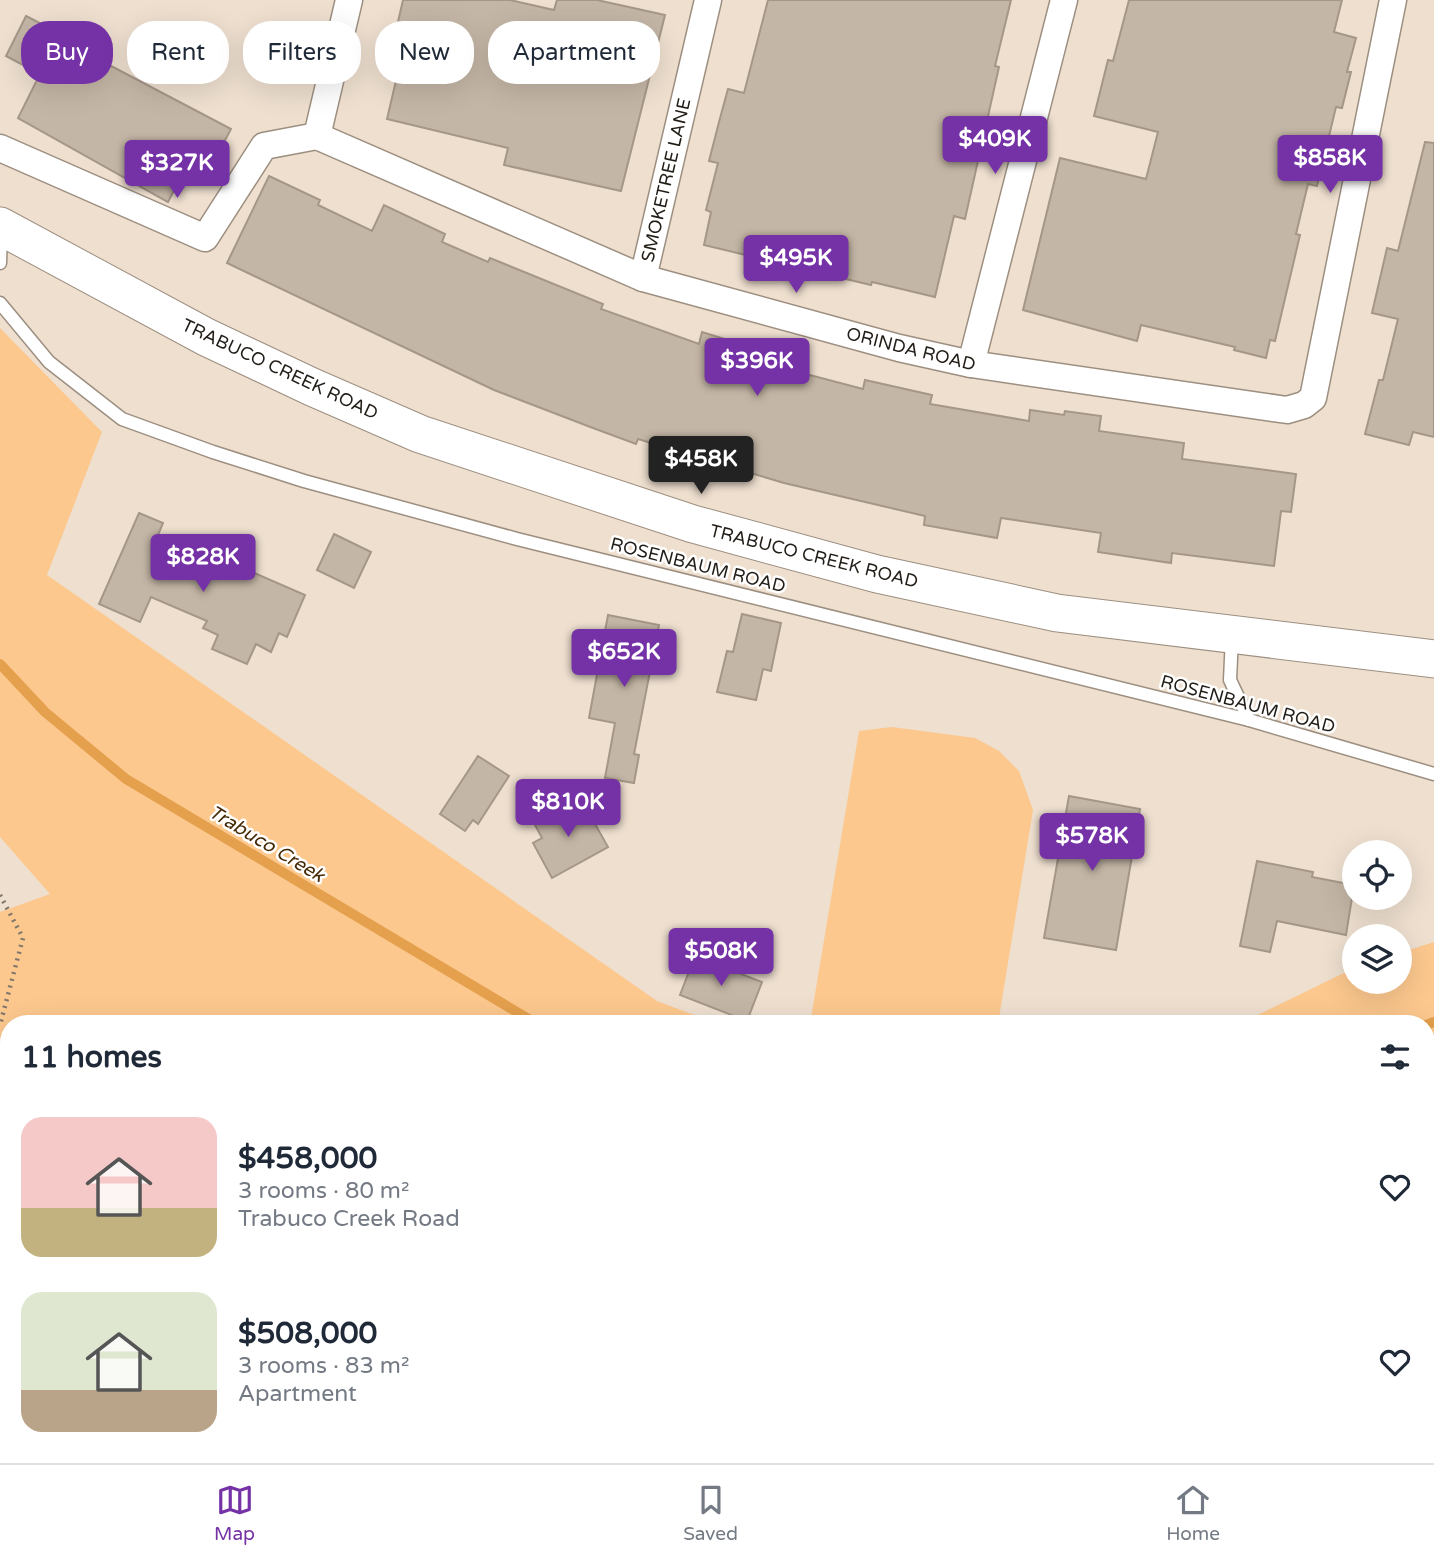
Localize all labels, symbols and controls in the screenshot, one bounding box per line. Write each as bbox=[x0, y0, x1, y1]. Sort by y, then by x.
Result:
chip: Buy bbox=[21, 21, 113, 84]
chip: Rent bbox=[127, 21, 229, 84]
chip: Filters bbox=[243, 21, 361, 84]
chip: New bbox=[375, 21, 474, 84]
chip: Apartment bbox=[488, 21, 660, 84]
street label: SMOKETREE LANE bbox=[636, 96, 696, 264]
pin: $409K bbox=[946, 116, 1044, 176]
text: $409K bbox=[959, 125, 1031, 153]
pin: $858K bbox=[1281, 136, 1379, 195]
pin: $327K bbox=[128, 140, 226, 200]
text: $858K bbox=[1294, 144, 1366, 172]
text: $327K bbox=[141, 149, 213, 177]
pin: $495K bbox=[747, 236, 845, 295]
text: $495K bbox=[760, 244, 832, 272]
street label: TRABUCO CREEK ROAD bbox=[178, 314, 382, 424]
street label: ORINDA ROAD bbox=[844, 322, 978, 376]
pin: $396K bbox=[708, 338, 806, 398]
text: $396K bbox=[721, 347, 793, 375]
pin: $458K bbox=[652, 436, 750, 496]
text: $458K bbox=[665, 445, 737, 473]
street label: TRABUCO CREEK ROAD bbox=[708, 519, 920, 593]
street label: ROSENBAUM ROAD bbox=[608, 533, 788, 597]
pin: $828K bbox=[154, 534, 252, 594]
text: $828K bbox=[167, 543, 239, 571]
pin: $652K bbox=[575, 630, 673, 689]
text: $652K bbox=[588, 638, 660, 666]
street label: ROSENBAUM ROAD bbox=[1158, 670, 1338, 738]
pin: $810K bbox=[519, 780, 617, 839]
text: $810K bbox=[532, 788, 604, 816]
water label: Trabuco Creek bbox=[205, 801, 329, 888]
pin: $578K bbox=[1043, 814, 1141, 873]
text: $578K bbox=[1056, 822, 1128, 850]
map controls bbox=[1342, 840, 1412, 994]
button: locate bbox=[1342, 840, 1412, 910]
button: layers bbox=[1342, 924, 1412, 994]
pin: $508K bbox=[672, 928, 770, 988]
text: $508K bbox=[685, 937, 757, 965]
icon: filters bbox=[1376, 1038, 1414, 1076]
text: 11 homes bbox=[21, 1039, 162, 1076]
text: $458,000 bbox=[238, 1140, 377, 1177]
icon: home bbox=[77, 1145, 161, 1229]
icon: heart bbox=[1376, 1168, 1414, 1206]
text: 3 rooms · 80 m² bbox=[238, 1177, 409, 1205]
text: Trabuco Creek Road bbox=[238, 1205, 460, 1233]
text: $508,000 bbox=[238, 1315, 377, 1352]
icon: home bbox=[77, 1320, 161, 1404]
icon: heart bbox=[1376, 1343, 1414, 1381]
text: 3 rooms · 83 m² bbox=[238, 1352, 409, 1380]
text: Apartment bbox=[238, 1380, 357, 1408]
tab: Map bbox=[214, 1481, 255, 1545]
tab: Saved bbox=[683, 1481, 738, 1545]
tab: Home bbox=[1166, 1481, 1220, 1545]

